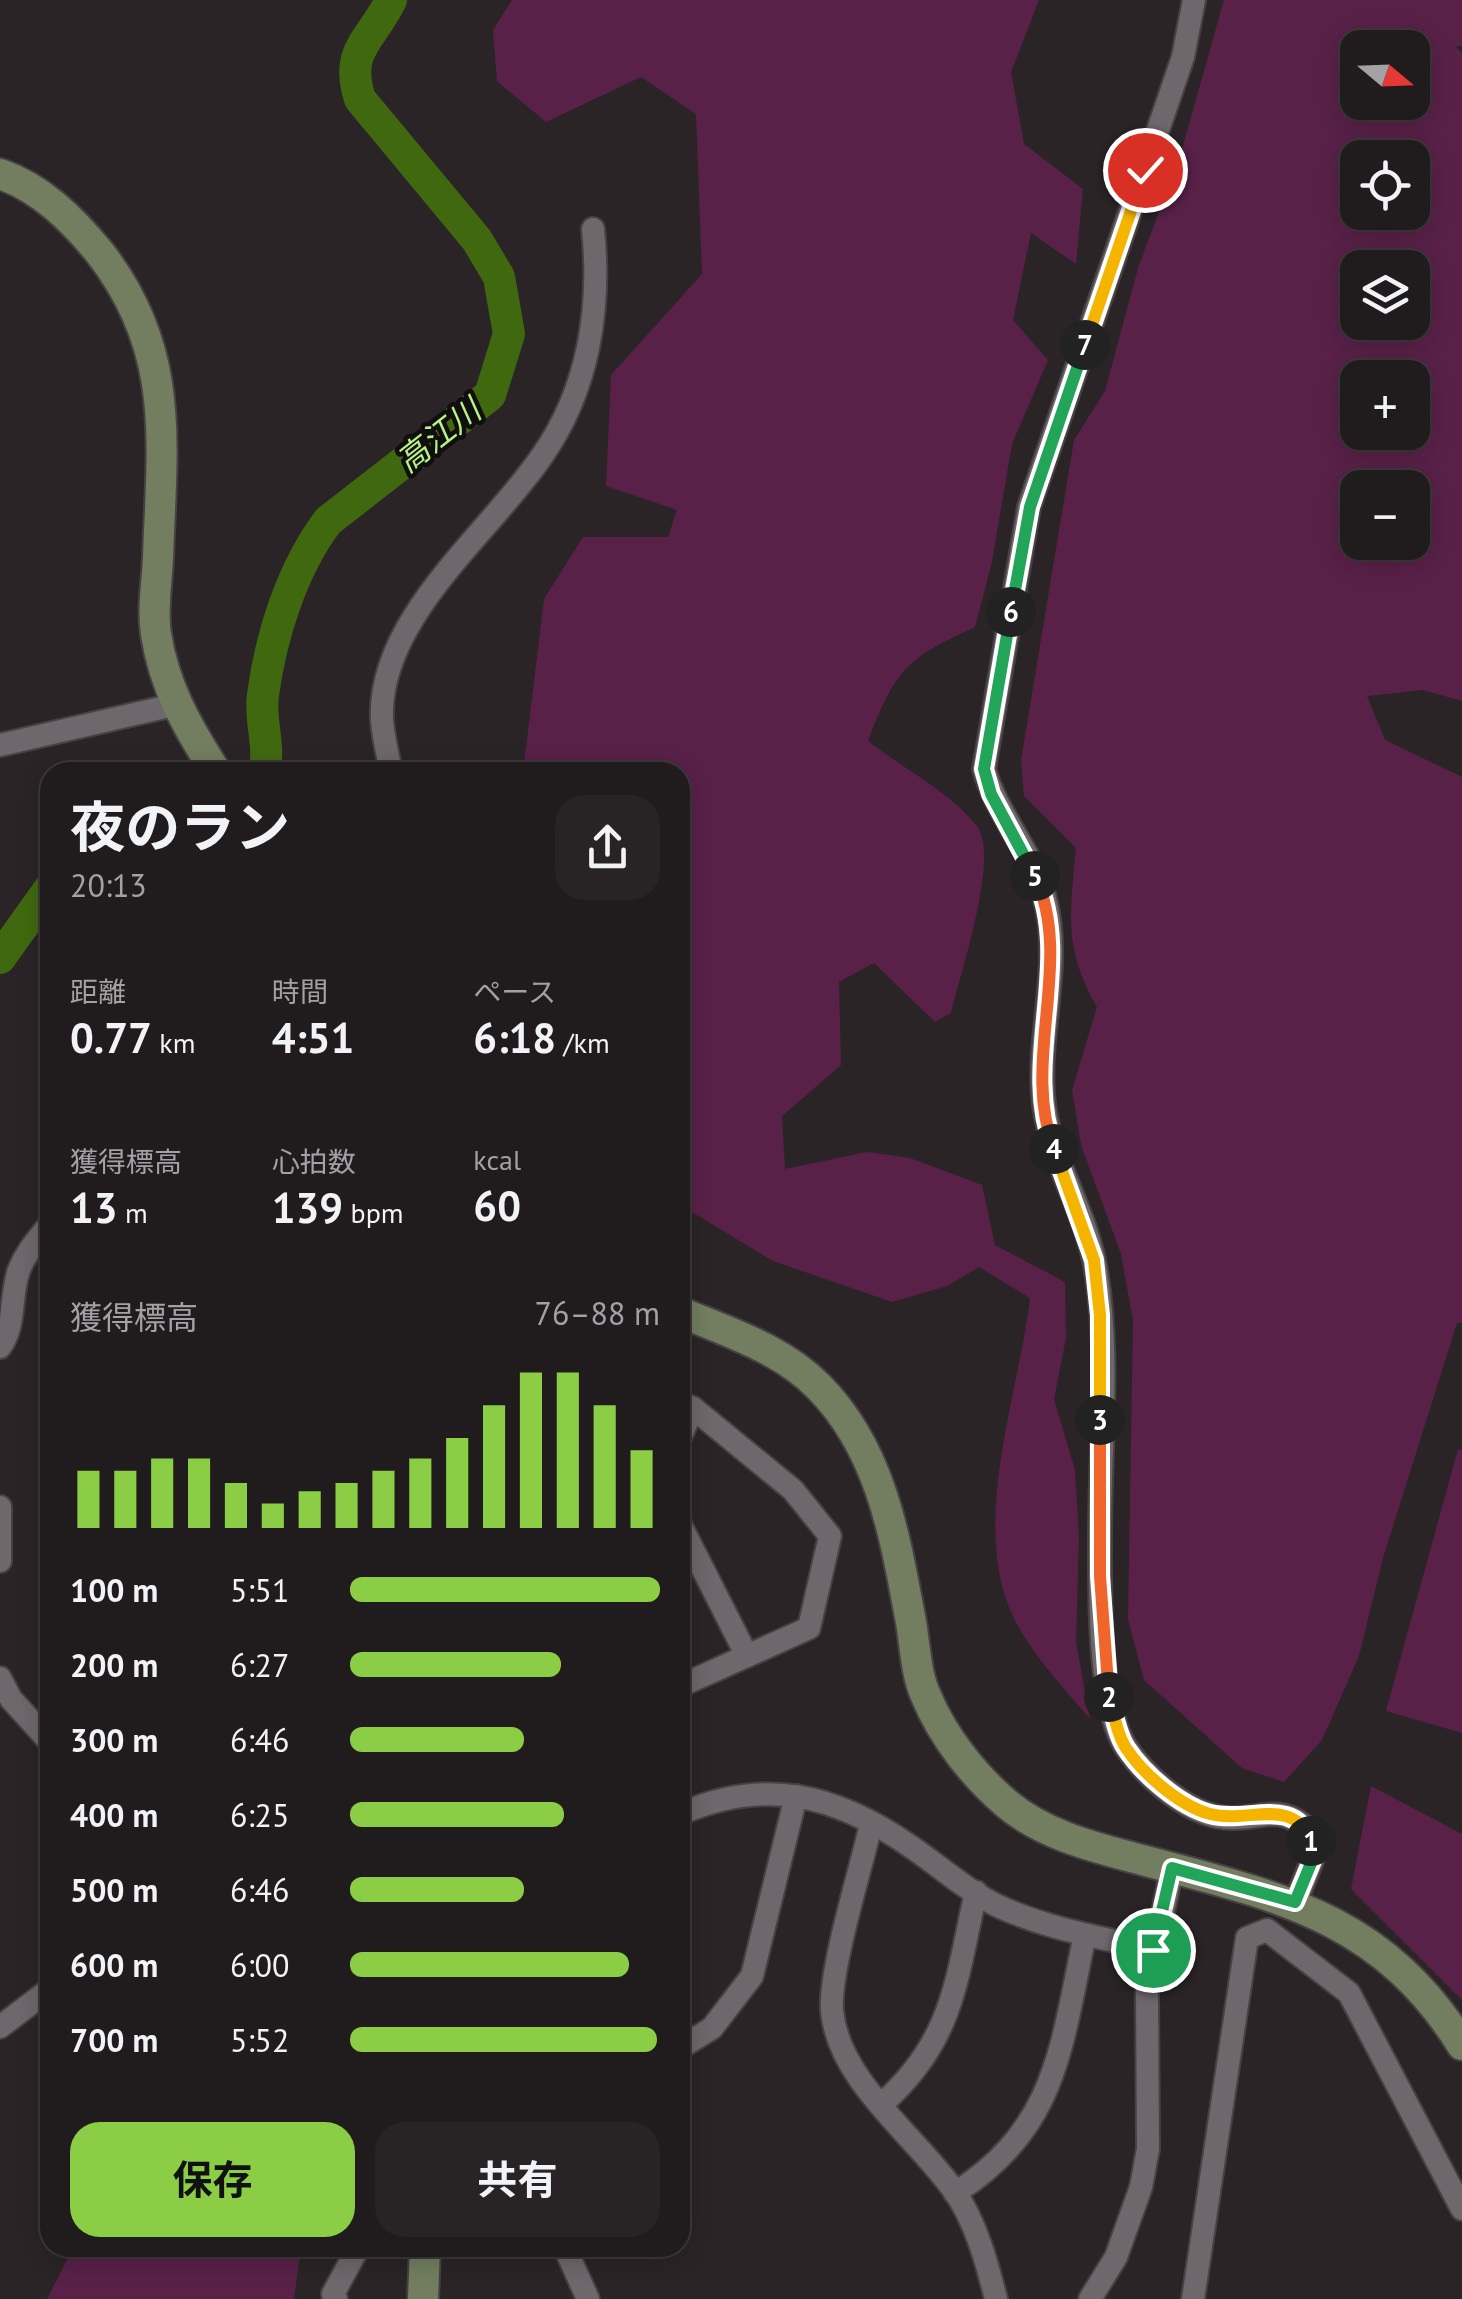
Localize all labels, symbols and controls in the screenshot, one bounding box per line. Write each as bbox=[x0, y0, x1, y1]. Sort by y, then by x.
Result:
north arrow bbox=[1340, 30, 1430, 120]
map controls bbox=[1340, 30, 1430, 560]
pin bbox=[1103, 128, 1188, 213]
button: locate bbox=[1340, 140, 1430, 230]
icon: check bbox=[1118, 143, 1173, 198]
button: layers bbox=[1340, 250, 1430, 340]
pin: 7 bbox=[1060, 320, 1110, 370]
text: 7 bbox=[1077, 326, 1093, 363]
button: + bbox=[1340, 360, 1430, 450]
water label: 高江川 bbox=[387, 387, 491, 481]
button: − bbox=[1340, 470, 1430, 560]
pin: 6 bbox=[986, 587, 1036, 637]
text: 6 bbox=[1003, 593, 1019, 630]
text: 夜のラン bbox=[70, 791, 290, 862]
button: share bbox=[555, 795, 660, 900]
pin: 5 bbox=[1010, 851, 1060, 901]
text: 5 bbox=[1027, 857, 1043, 894]
text: 20:13 bbox=[70, 864, 147, 906]
text: 距離 bbox=[70, 973, 126, 1010]
text: 時間 bbox=[272, 973, 328, 1010]
text: ペース bbox=[473, 973, 556, 1010]
text: 0.77 bbox=[70, 1010, 152, 1065]
text: 4:51 bbox=[272, 1010, 354, 1065]
text: 6:18 bbox=[473, 1010, 556, 1065]
text: km bbox=[152, 1024, 195, 1061]
text: /km bbox=[556, 1024, 610, 1061]
pin: 4 bbox=[1029, 1124, 1079, 1174]
text: 4 bbox=[1046, 1130, 1062, 1167]
text: kcal bbox=[473, 1141, 521, 1178]
text: 獲得標高 bbox=[70, 1143, 182, 1180]
text: 心拍数 bbox=[272, 1143, 356, 1180]
text: 60 bbox=[473, 1178, 521, 1233]
text: 13 bbox=[70, 1180, 118, 1235]
text: 139 bbox=[272, 1180, 343, 1235]
text: m bbox=[118, 1194, 148, 1231]
text: bpm bbox=[343, 1194, 404, 1231]
text: 76–88 m bbox=[535, 1292, 660, 1334]
text: 獲得標高 bbox=[70, 1296, 198, 1338]
pin: 3 bbox=[1075, 1395, 1125, 1445]
text: 3 bbox=[1092, 1401, 1108, 1438]
text: 100 m bbox=[70, 1569, 158, 1611]
text: 5:51 bbox=[230, 1569, 289, 1611]
text: 200 m bbox=[70, 1644, 158, 1686]
text: 6:27 bbox=[230, 1644, 289, 1686]
pin: 2 bbox=[1084, 1672, 1134, 1722]
text: 2 bbox=[1101, 1678, 1117, 1715]
text: 300 m bbox=[70, 1719, 158, 1761]
text: 6:46 bbox=[230, 1719, 289, 1761]
text: 400 m bbox=[70, 1794, 158, 1836]
text: 6:25 bbox=[230, 1794, 289, 1836]
pin: 1 bbox=[1286, 1816, 1336, 1866]
text: 1 bbox=[1303, 1822, 1319, 1859]
text: 500 m bbox=[70, 1869, 158, 1911]
text: 6:46 bbox=[230, 1869, 289, 1911]
pin bbox=[1111, 1908, 1196, 1993]
icon: arrive bbox=[1126, 1923, 1181, 1978]
text: 600 m bbox=[70, 1944, 158, 1986]
text: 6:00 bbox=[230, 1944, 289, 1986]
text: 700 m bbox=[70, 2019, 158, 2061]
text: 5:52 bbox=[230, 2019, 289, 2061]
button: 保存 bbox=[70, 2122, 355, 2237]
button: 共有 bbox=[375, 2122, 660, 2237]

